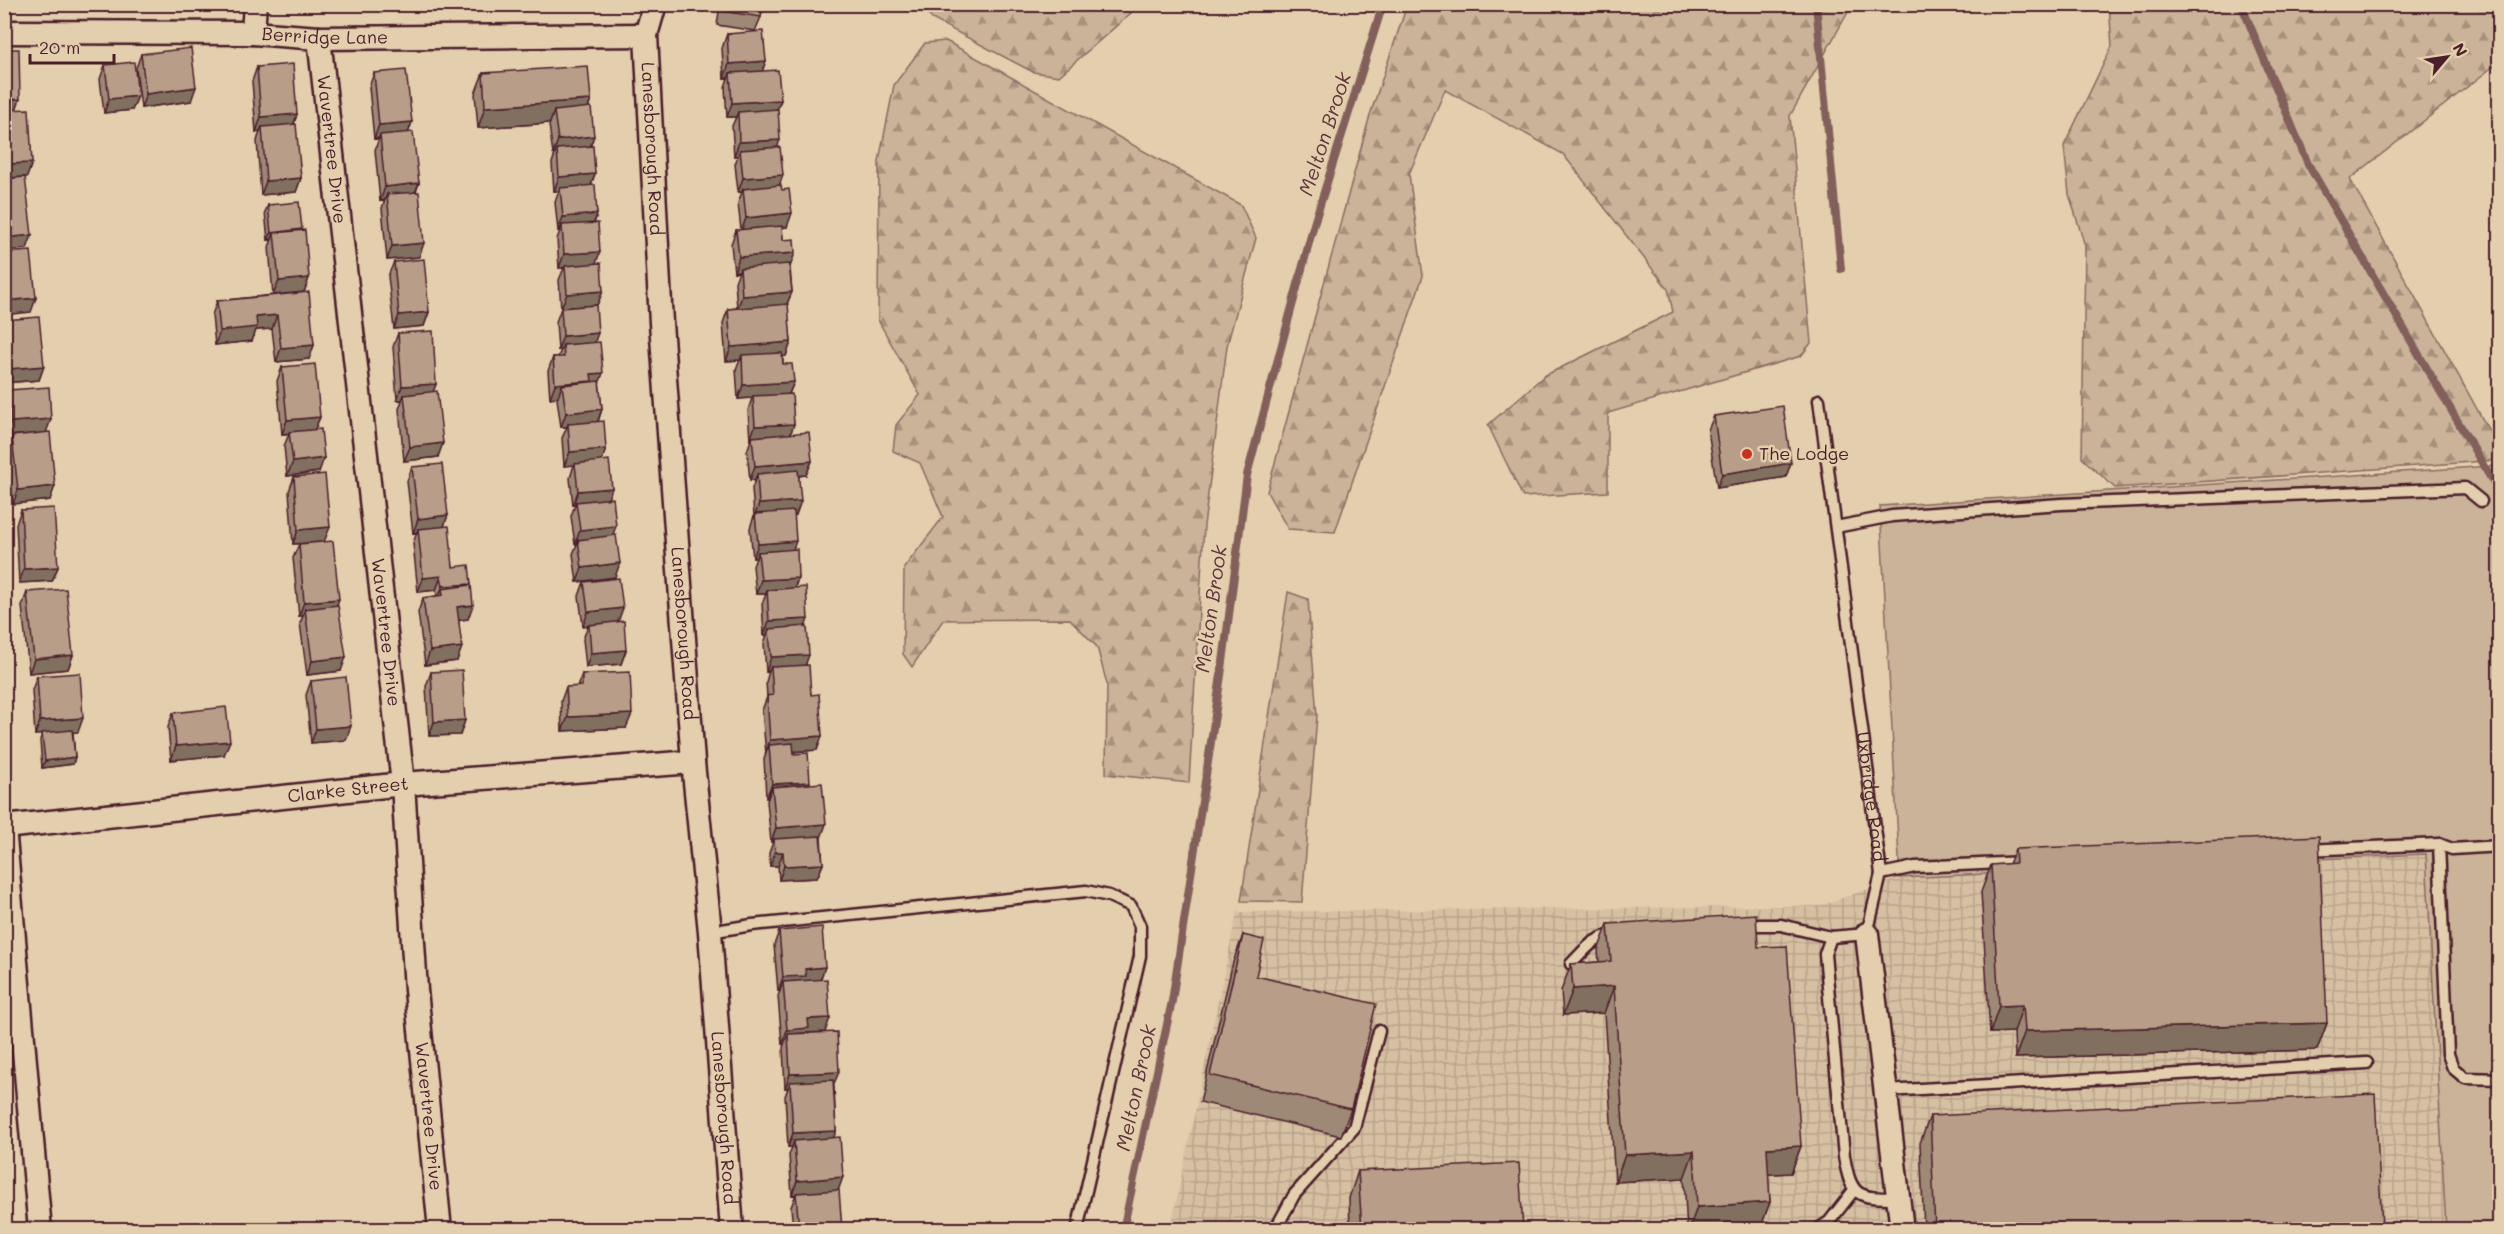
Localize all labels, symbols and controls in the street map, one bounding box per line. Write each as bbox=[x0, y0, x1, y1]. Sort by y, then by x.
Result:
street label: Berridge Lane bbox=[261, 21, 388, 49]
scale bar bbox=[30, 27, 114, 65]
north arrow bbox=[2417, 27, 2477, 87]
text: 20 m bbox=[39, 35, 80, 59]
text: N bbox=[2448, 39, 2473, 60]
street label: Lanesborough Road bbox=[636, 61, 669, 236]
water label: Melton Brook bbox=[1292, 68, 1356, 199]
street label: Wavertree Drive bbox=[312, 74, 353, 225]
place label: The Lodge bbox=[1759, 441, 1849, 465]
marker: The Lodge bbox=[1740, 447, 1754, 461]
water label: Melton Brook bbox=[1188, 543, 1232, 674]
street label: Lanesborough Road bbox=[666, 546, 703, 721]
street label: Wavertree Drive bbox=[367, 557, 407, 708]
street label: Uxbridge Road bbox=[1851, 730, 1892, 863]
street label: Clarke Street bbox=[286, 771, 409, 807]
water label: Melton Brook bbox=[1109, 1022, 1161, 1153]
street label: Lanesborough Road bbox=[706, 1030, 743, 1205]
street label: Wavertree Drive bbox=[410, 1041, 449, 1192]

